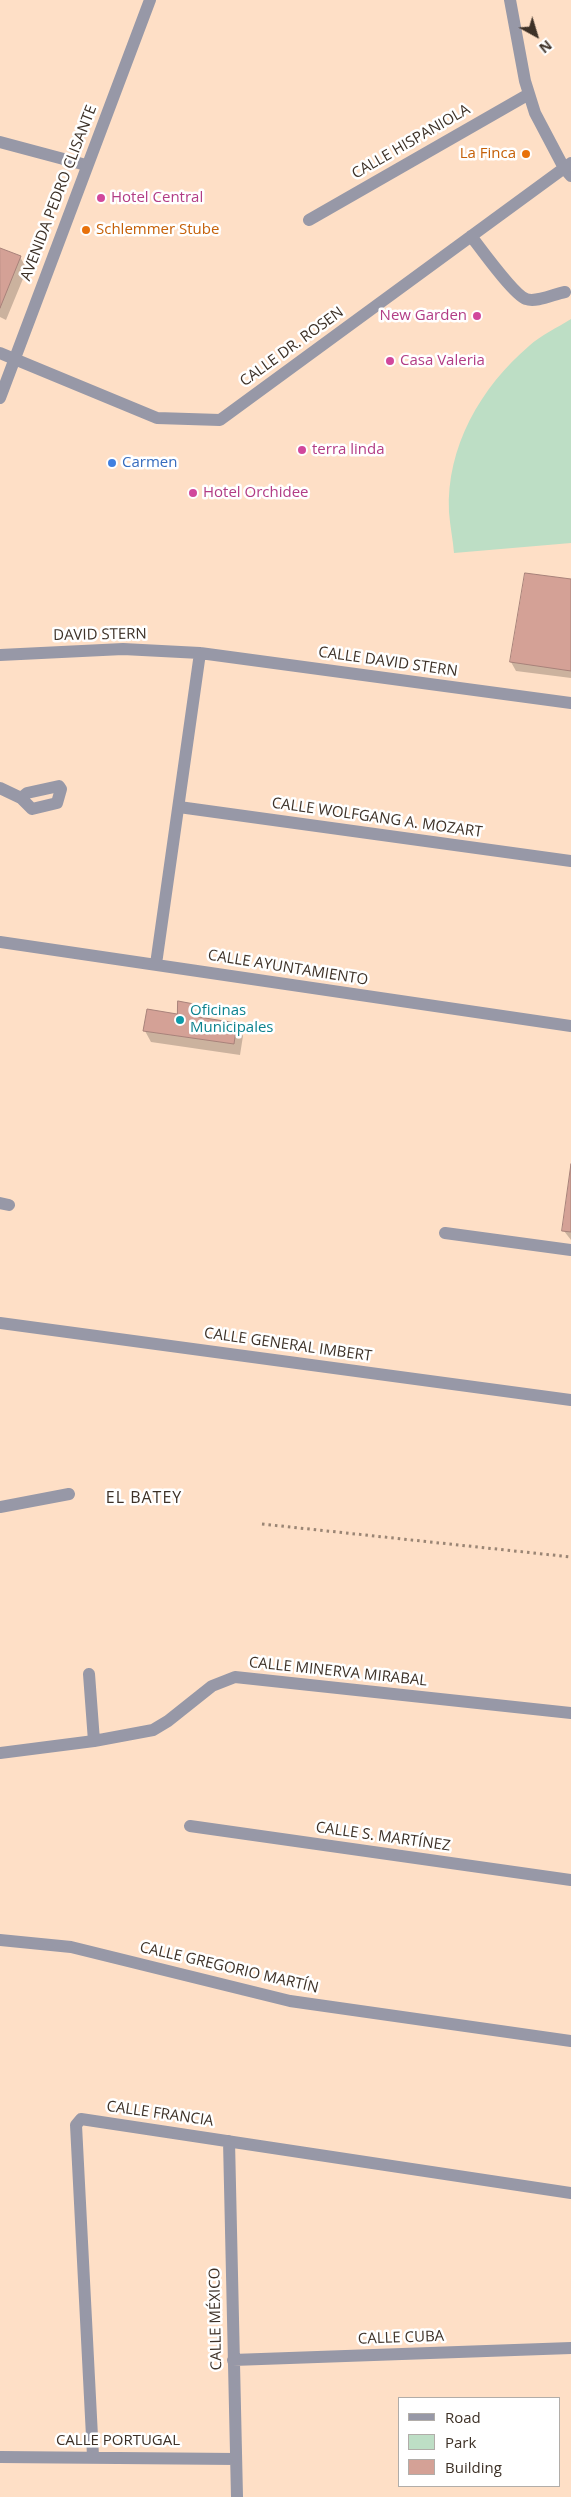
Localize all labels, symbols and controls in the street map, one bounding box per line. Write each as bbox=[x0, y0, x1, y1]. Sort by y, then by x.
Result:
north arrow bbox=[511, 10, 561, 60]
text: N bbox=[535, 36, 556, 58]
street label: CALLE HISPANIOLA bbox=[349, 101, 473, 183]
street label: AVENIDA PEDRO CLISANTE bbox=[17, 103, 101, 283]
place label: La Finca bbox=[460, 145, 516, 163]
marker: La Finca bbox=[520, 148, 532, 160]
place label: Hotel Central bbox=[111, 189, 203, 207]
marker: Hotel Central bbox=[95, 192, 107, 204]
place label: Schlemmer Stube bbox=[96, 221, 219, 239]
marker: Schlemmer Stube bbox=[80, 224, 92, 236]
street label: CALLE DR. ROSEN bbox=[237, 303, 347, 391]
place label: New Garden bbox=[380, 307, 467, 325]
marker: New Garden bbox=[471, 310, 483, 322]
place label: Casa Valeria bbox=[400, 352, 485, 370]
marker: Casa Valeria bbox=[384, 355, 396, 367]
place label: terra linda bbox=[312, 441, 385, 459]
marker: terra linda bbox=[296, 444, 308, 456]
place label: Carmen bbox=[122, 454, 177, 472]
marker: Carmen bbox=[106, 457, 118, 469]
place label: Hotel Orchidee bbox=[203, 484, 309, 502]
marker: Hotel Orchidee bbox=[187, 487, 199, 499]
street label: DAVID STERN bbox=[53, 625, 147, 645]
street label: CALLE DAVID STERN bbox=[317, 643, 459, 681]
street label: CALLE WOLFGANG A. MOZART bbox=[271, 794, 483, 842]
street label: CALLE AYUNTAMIENTO bbox=[207, 946, 369, 990]
place label: Oficinas Municipales bbox=[190, 1002, 274, 1037]
marker: Oficinas Municipales bbox=[174, 1014, 186, 1026]
street label: CALLE GENERAL IMBERT bbox=[203, 1324, 373, 1366]
district label: EL BATEY bbox=[105, 1488, 183, 1508]
street label: CALLE MINERVA MIRABAL bbox=[248, 1654, 428, 1690]
street label: CALLE S. MARTÍNEZ bbox=[315, 1819, 451, 1855]
street label: CALLE GREGORIO MARTÍN bbox=[138, 1939, 320, 1997]
street label: CALLE FRANCIA bbox=[105, 2098, 215, 2130]
street label: CALLE MÉXICO bbox=[206, 2268, 226, 2370]
street label: CALLE CUBA bbox=[358, 2327, 444, 2349]
legend bbox=[398, 2397, 561, 2487]
text: Road bbox=[445, 2407, 481, 2427]
street label: CALLE PORTUGAL bbox=[56, 2432, 180, 2450]
text: Park bbox=[445, 2432, 476, 2452]
text: Building bbox=[445, 2457, 502, 2477]

